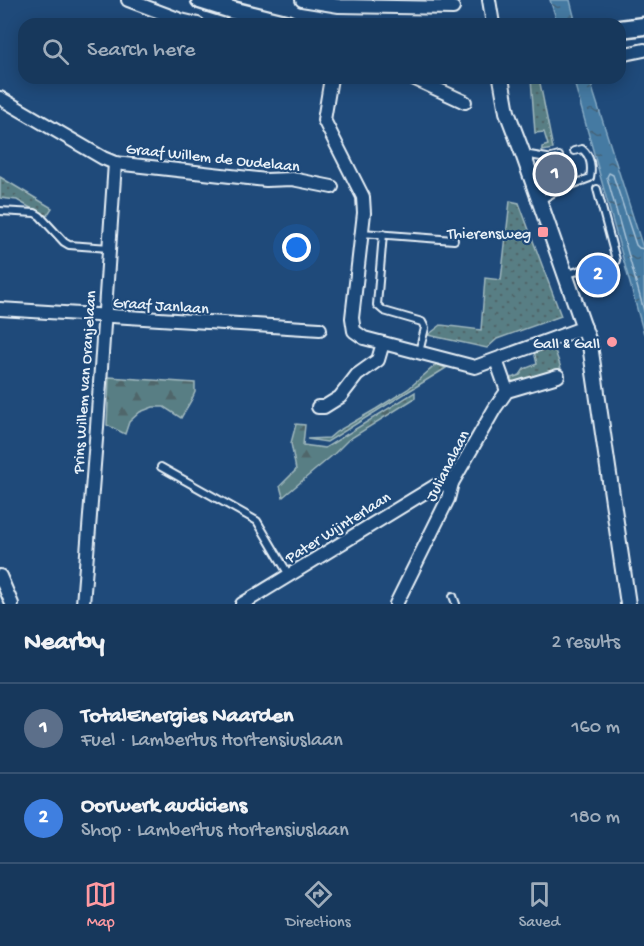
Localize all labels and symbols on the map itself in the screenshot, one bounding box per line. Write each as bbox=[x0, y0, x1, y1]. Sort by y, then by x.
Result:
street label: Graaf Willem de Oudelaan bbox=[125, 141, 301, 178]
pin: 1 bbox=[536, 152, 574, 196]
marker: Thierensweg bbox=[536, 225, 550, 239]
place label: Thierensweg bbox=[446, 226, 531, 245]
your location bbox=[282, 233, 311, 262]
pin: 2 bbox=[578, 252, 618, 298]
street label: Prins Willem van Oranjelaan bbox=[71, 290, 102, 476]
street label: Graaf Janlaan bbox=[112, 295, 210, 320]
marker: Gall & Gall bbox=[605, 335, 619, 349]
place label: Gall & Gall bbox=[533, 336, 600, 355]
street label: Julianalaan bbox=[423, 428, 475, 505]
street label: Pater Wijnterlaan bbox=[282, 489, 395, 570]

